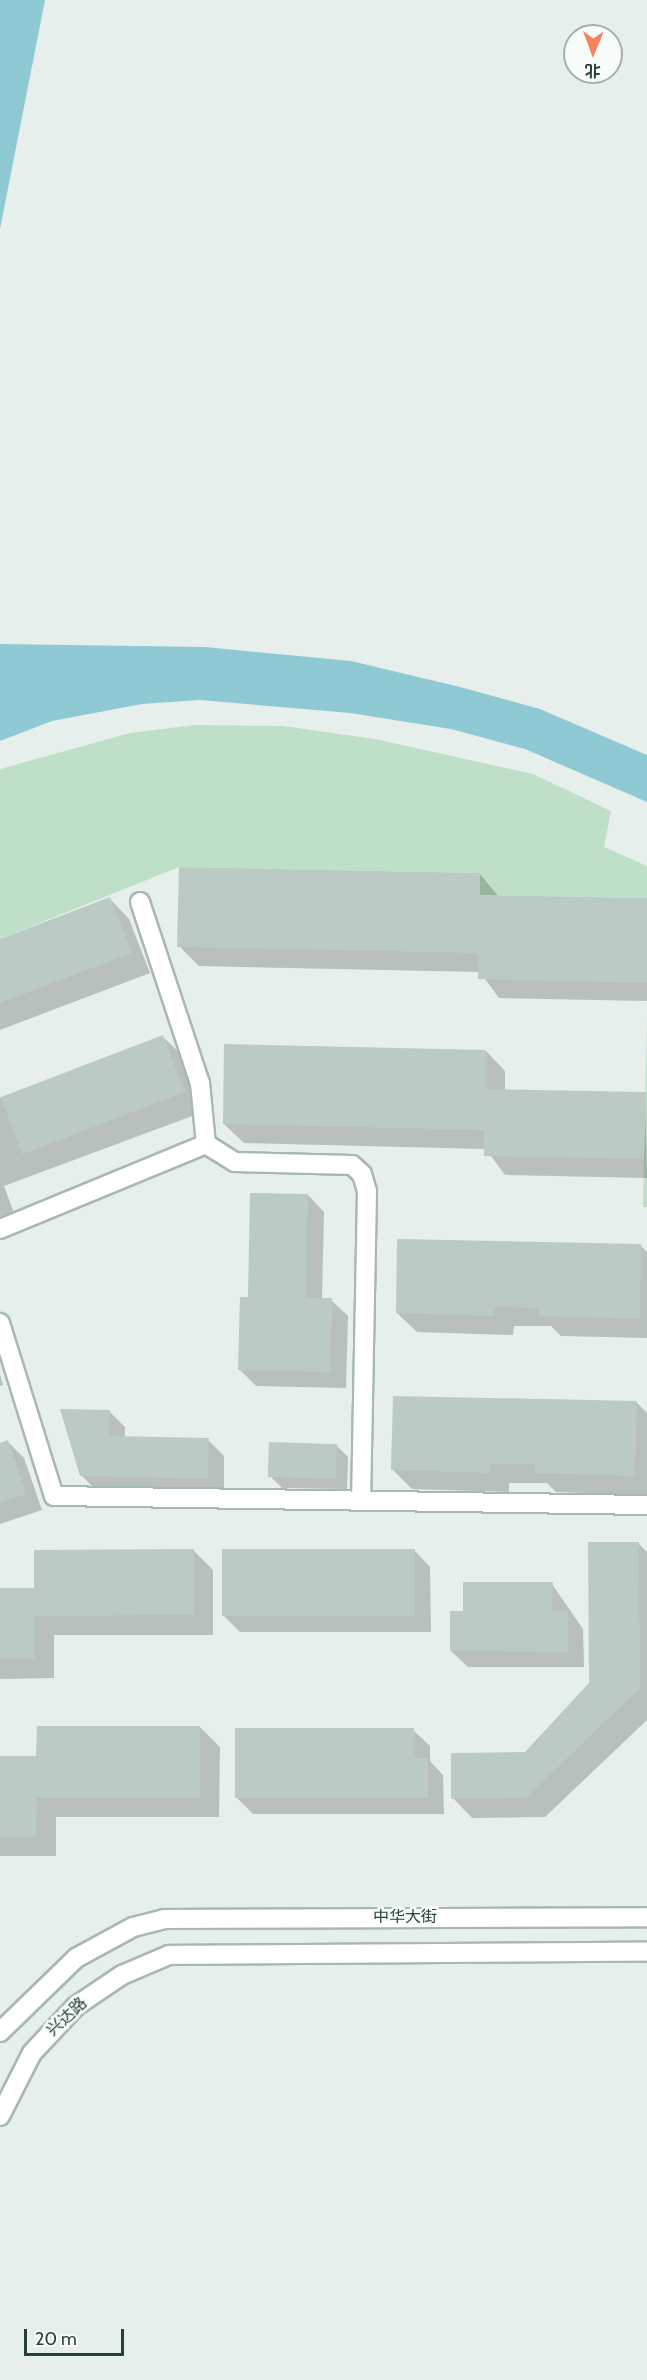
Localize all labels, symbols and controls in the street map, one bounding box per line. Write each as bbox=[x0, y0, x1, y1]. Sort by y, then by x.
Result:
north arrow bbox=[563, 24, 623, 84]
text: 北 bbox=[585, 61, 601, 80]
street label: 中华大街 bbox=[373, 1907, 437, 1927]
street label: 兴达路 bbox=[43, 1994, 91, 2040]
scale bar bbox=[27, 2317, 128, 2355]
text: 20 m bbox=[35, 2328, 77, 2350]

